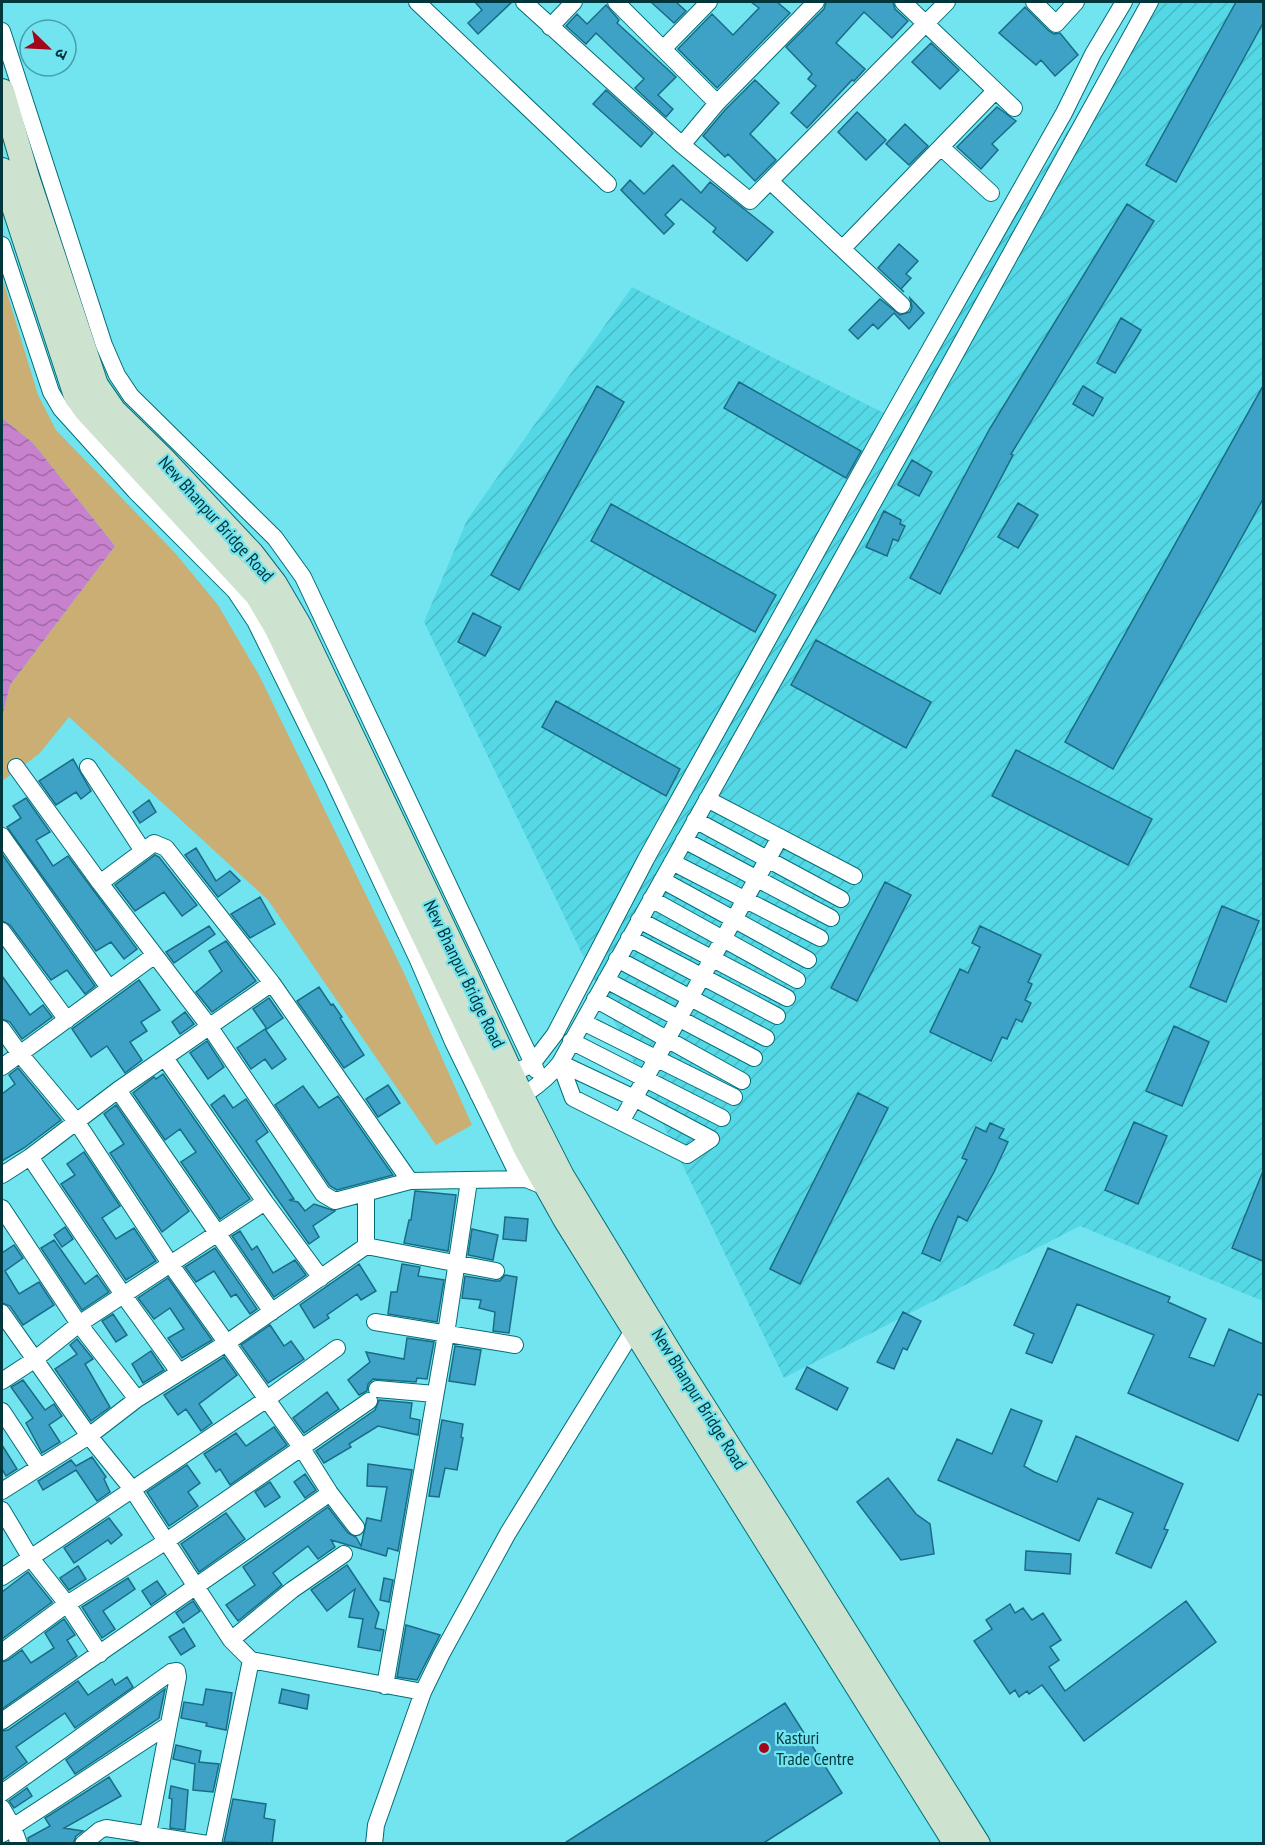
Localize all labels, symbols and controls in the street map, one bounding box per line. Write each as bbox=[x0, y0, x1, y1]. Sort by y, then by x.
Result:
north arrow bbox=[18, 18, 78, 78]
text: उ bbox=[50, 46, 73, 63]
street label: New Bhanpur Bridge Road bbox=[154, 451, 279, 586]
street label: New Bhanpur Bridge Road bbox=[419, 896, 510, 1052]
street label: New Bhanpur Bridge Road bbox=[647, 1324, 752, 1473]
place label: Kasturi Trade Centre bbox=[776, 1726, 854, 1770]
marker: Kasturi Trade Centre bbox=[757, 1741, 771, 1755]

